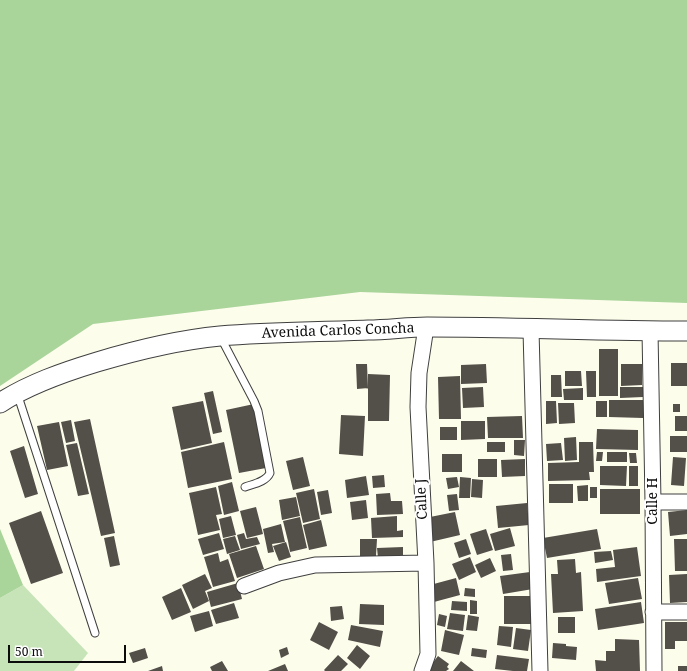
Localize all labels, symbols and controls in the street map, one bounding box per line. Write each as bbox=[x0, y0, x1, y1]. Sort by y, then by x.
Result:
street label: Avenida Carlos Concha bbox=[261, 320, 415, 342]
street label: Calle H bbox=[645, 477, 661, 525]
street label: Calle J bbox=[413, 478, 431, 520]
scale bar bbox=[10, 637, 128, 663]
text: 50 m bbox=[15, 643, 43, 660]

